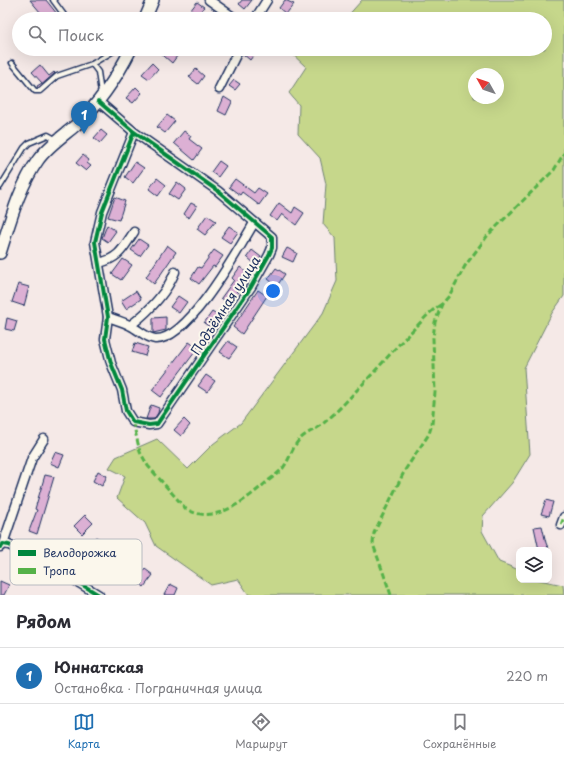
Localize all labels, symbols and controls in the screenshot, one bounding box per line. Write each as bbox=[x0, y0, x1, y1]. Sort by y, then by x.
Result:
search box bbox=[12, 12, 552, 56]
icon: search bbox=[26, 23, 48, 45]
text: Поиск bbox=[58, 23, 104, 46]
north arrow bbox=[468, 68, 504, 104]
pin: 1 bbox=[71, 101, 97, 134]
street label: Подъёмная улица bbox=[186, 251, 265, 358]
your location bbox=[263, 281, 283, 301]
legend bbox=[10, 539, 142, 585]
text: Велодорожка bbox=[43, 544, 116, 561]
map controls bbox=[516, 547, 552, 583]
button: layers bbox=[516, 547, 552, 583]
text: Тропа bbox=[43, 562, 76, 579]
text: Рядом bbox=[16, 608, 71, 634]
text: Юннатская bbox=[54, 655, 144, 678]
text: 1 bbox=[26, 666, 32, 685]
text: 220 m bbox=[506, 666, 548, 685]
text: Остановка · Пограничная улица bbox=[54, 678, 262, 697]
tab: Карта bbox=[68, 711, 100, 752]
tab: Маршрут bbox=[235, 711, 287, 752]
tab: Сохранённые bbox=[423, 711, 496, 752]

